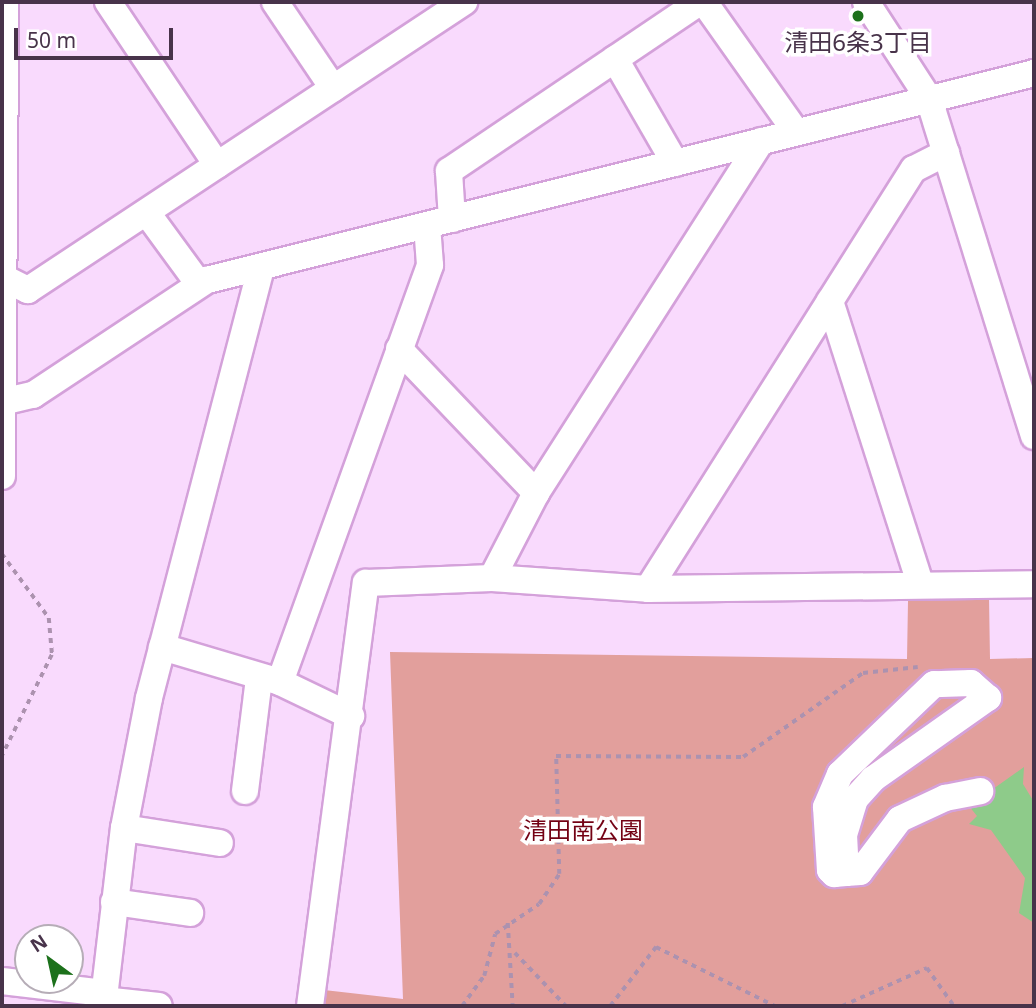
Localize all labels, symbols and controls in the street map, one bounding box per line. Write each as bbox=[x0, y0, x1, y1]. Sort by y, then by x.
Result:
marker: 清田6条3丁目 bbox=[850, 8, 866, 24]
scale bar bbox=[18, 14, 177, 58]
text: 50 m bbox=[27, 26, 76, 54]
place label: 清田6条3丁目 bbox=[784, 28, 932, 56]
park label: 清田南公園 bbox=[523, 816, 643, 844]
north arrow bbox=[14, 924, 84, 994]
text: N bbox=[25, 928, 52, 958]

